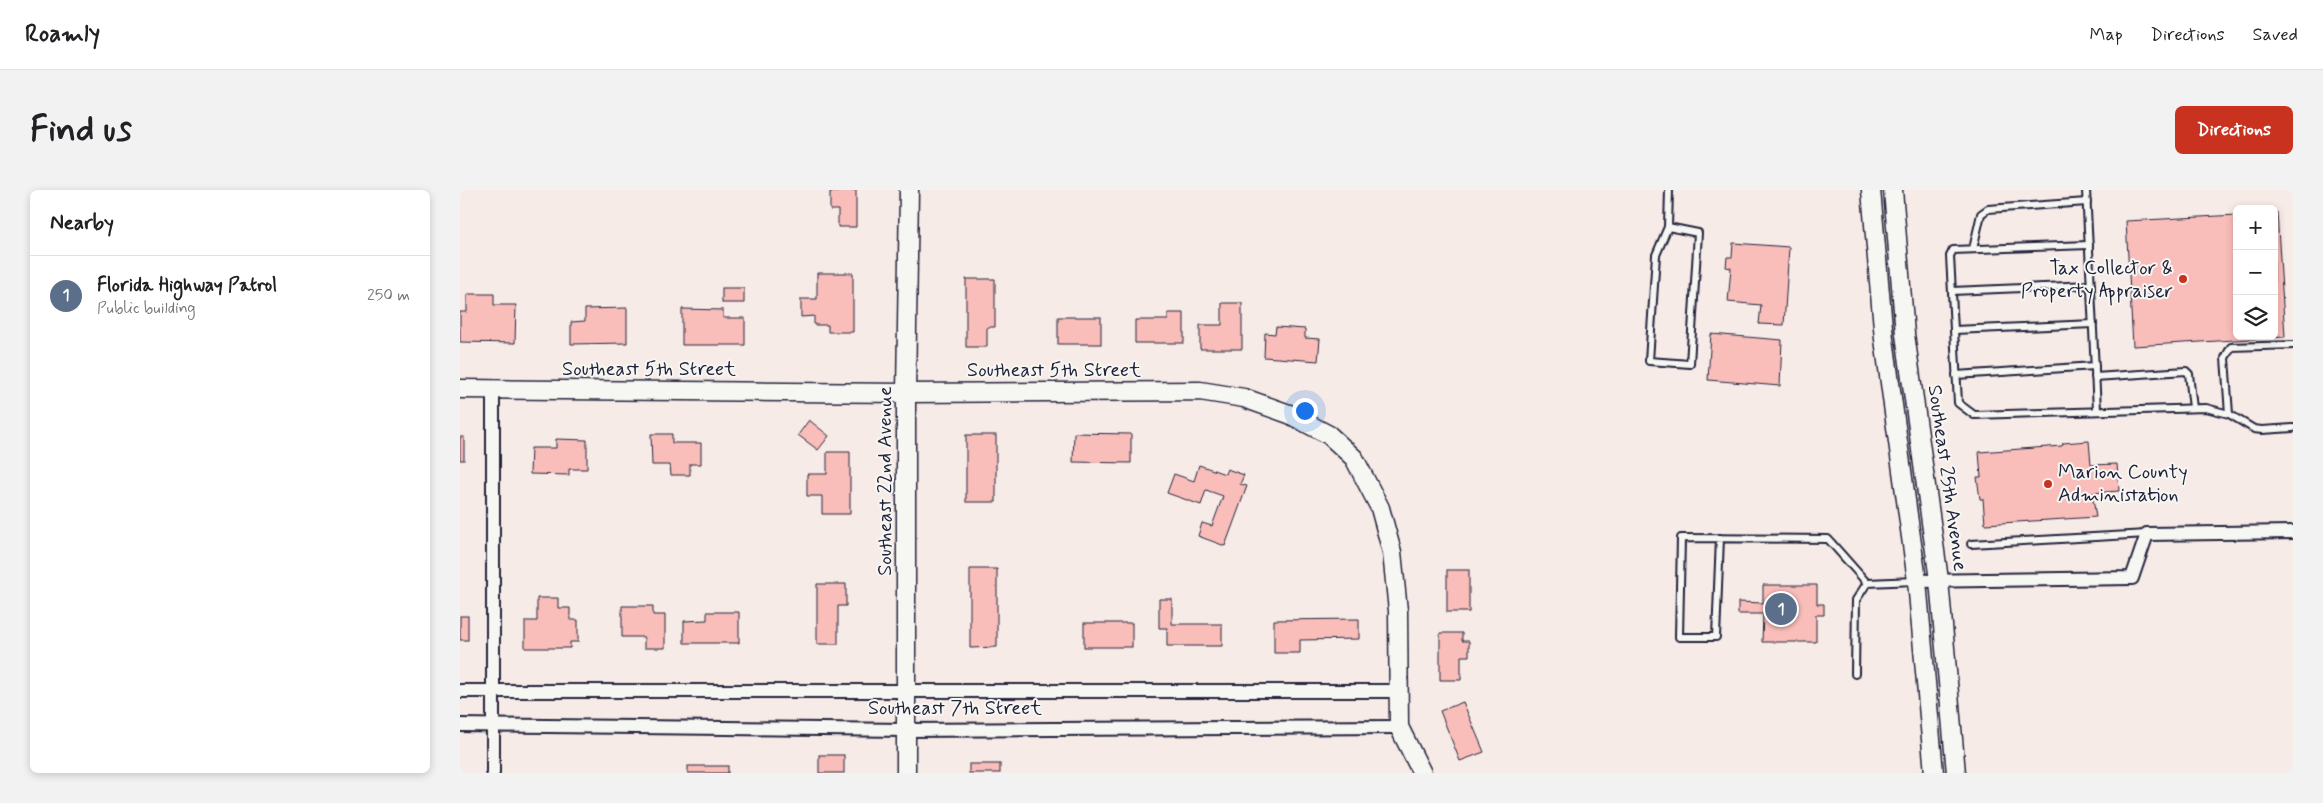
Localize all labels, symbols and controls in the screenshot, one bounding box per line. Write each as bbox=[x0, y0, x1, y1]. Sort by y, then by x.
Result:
text: Roamly bbox=[25, 19, 100, 50]
text: Map bbox=[2090, 23, 2123, 47]
text: Directions bbox=[2151, 23, 2225, 47]
text: Saved bbox=[2253, 23, 2298, 47]
button: Directions bbox=[2175, 106, 2293, 154]
text: Find us bbox=[30, 107, 132, 153]
map controls bbox=[2233, 205, 2278, 340]
button: + bbox=[2233, 205, 2278, 250]
text: Nearby bbox=[50, 209, 114, 237]
button: − bbox=[2233, 250, 2278, 295]
place label: Tax Collector & Property Appraiser bbox=[2021, 255, 2173, 306]
text: Florida Highway Patrol bbox=[97, 273, 277, 298]
marker: Tax Collector & Property Appraiser bbox=[2177, 273, 2189, 285]
text: 1 bbox=[62, 285, 70, 306]
text: 250 m bbox=[367, 285, 410, 306]
button: layers bbox=[2233, 295, 2278, 340]
text: Public building bbox=[97, 298, 196, 319]
street label: Southeast 5th Street bbox=[562, 356, 736, 383]
street label: Southeast 5th Street bbox=[967, 357, 1141, 384]
street label: Southeast 25th Avenue bbox=[1921, 383, 1973, 573]
street label: Southeast 22nd Avenue bbox=[872, 386, 899, 576]
your location bbox=[1292, 398, 1318, 424]
place label: Marion County Administation bbox=[2058, 459, 2188, 509]
marker: Marion County Administation bbox=[2042, 478, 2054, 490]
pin: 1 bbox=[1765, 590, 1797, 628]
street label: Southeast 7th Street bbox=[868, 695, 1042, 722]

